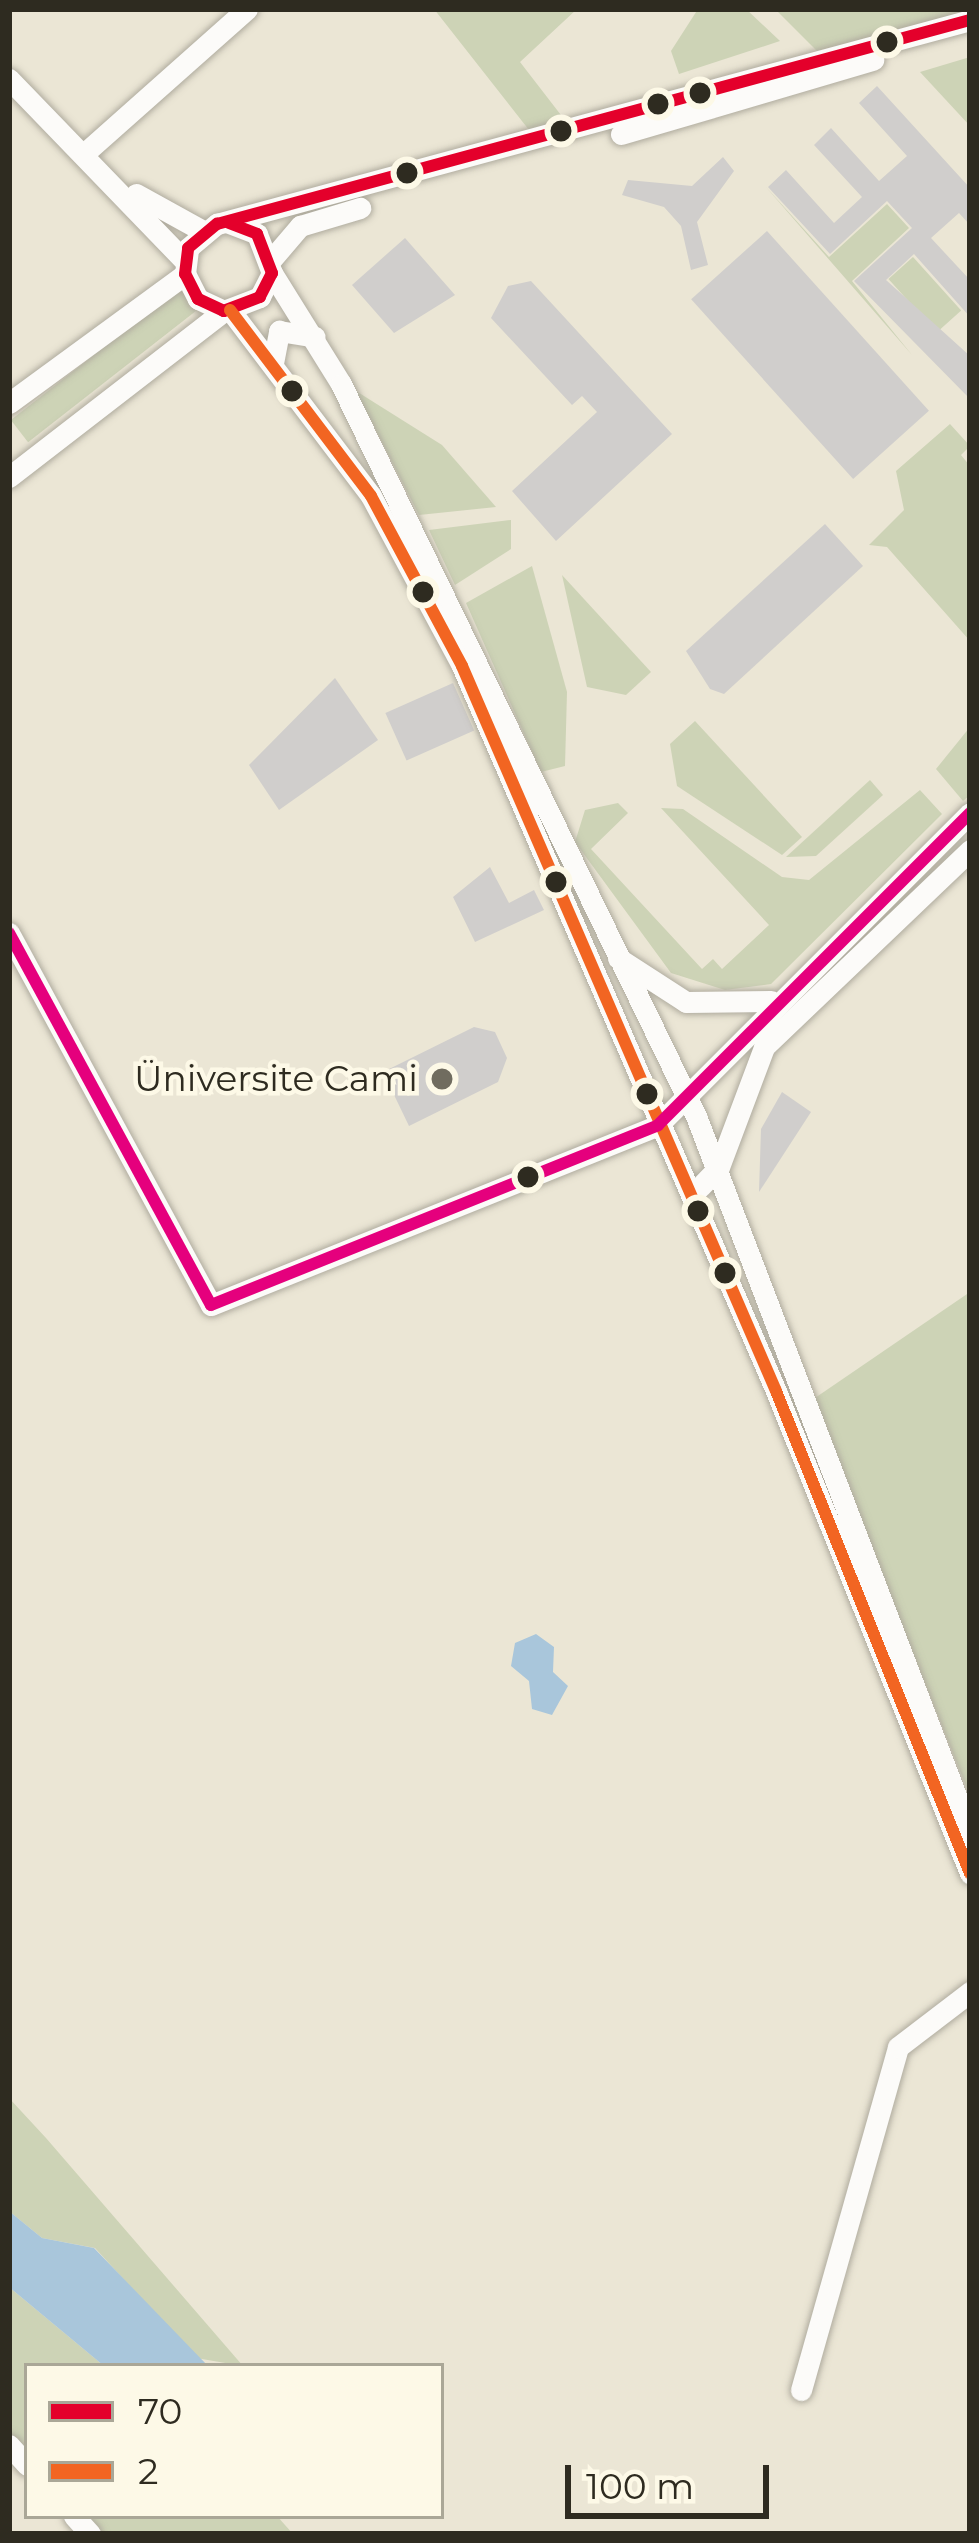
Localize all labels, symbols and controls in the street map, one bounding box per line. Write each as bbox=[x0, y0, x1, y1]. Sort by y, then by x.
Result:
unlabelled marker bbox=[876, 31, 898, 53]
unlabelled marker bbox=[689, 82, 711, 104]
unlabelled marker bbox=[647, 93, 669, 115]
unlabelled marker bbox=[550, 120, 572, 142]
unlabelled marker bbox=[396, 162, 418, 184]
unlabelled marker bbox=[281, 380, 303, 402]
unlabelled marker bbox=[412, 581, 434, 603]
unlabelled marker bbox=[545, 871, 567, 893]
place label: Üniversite Cami bbox=[134, 1057, 418, 1101]
marker: Üniversite Cami bbox=[429, 1066, 455, 1092]
unlabelled marker bbox=[636, 1083, 658, 1105]
unlabelled marker bbox=[517, 1166, 539, 1188]
unlabelled marker bbox=[687, 1200, 709, 1222]
unlabelled marker bbox=[714, 1262, 736, 1284]
legend bbox=[24, 2363, 444, 2519]
text: 70 bbox=[138, 2389, 182, 2433]
scale bar bbox=[571, 2441, 775, 2515]
text: 2 bbox=[138, 2449, 158, 2493]
text: 100 m bbox=[586, 2464, 694, 2508]

